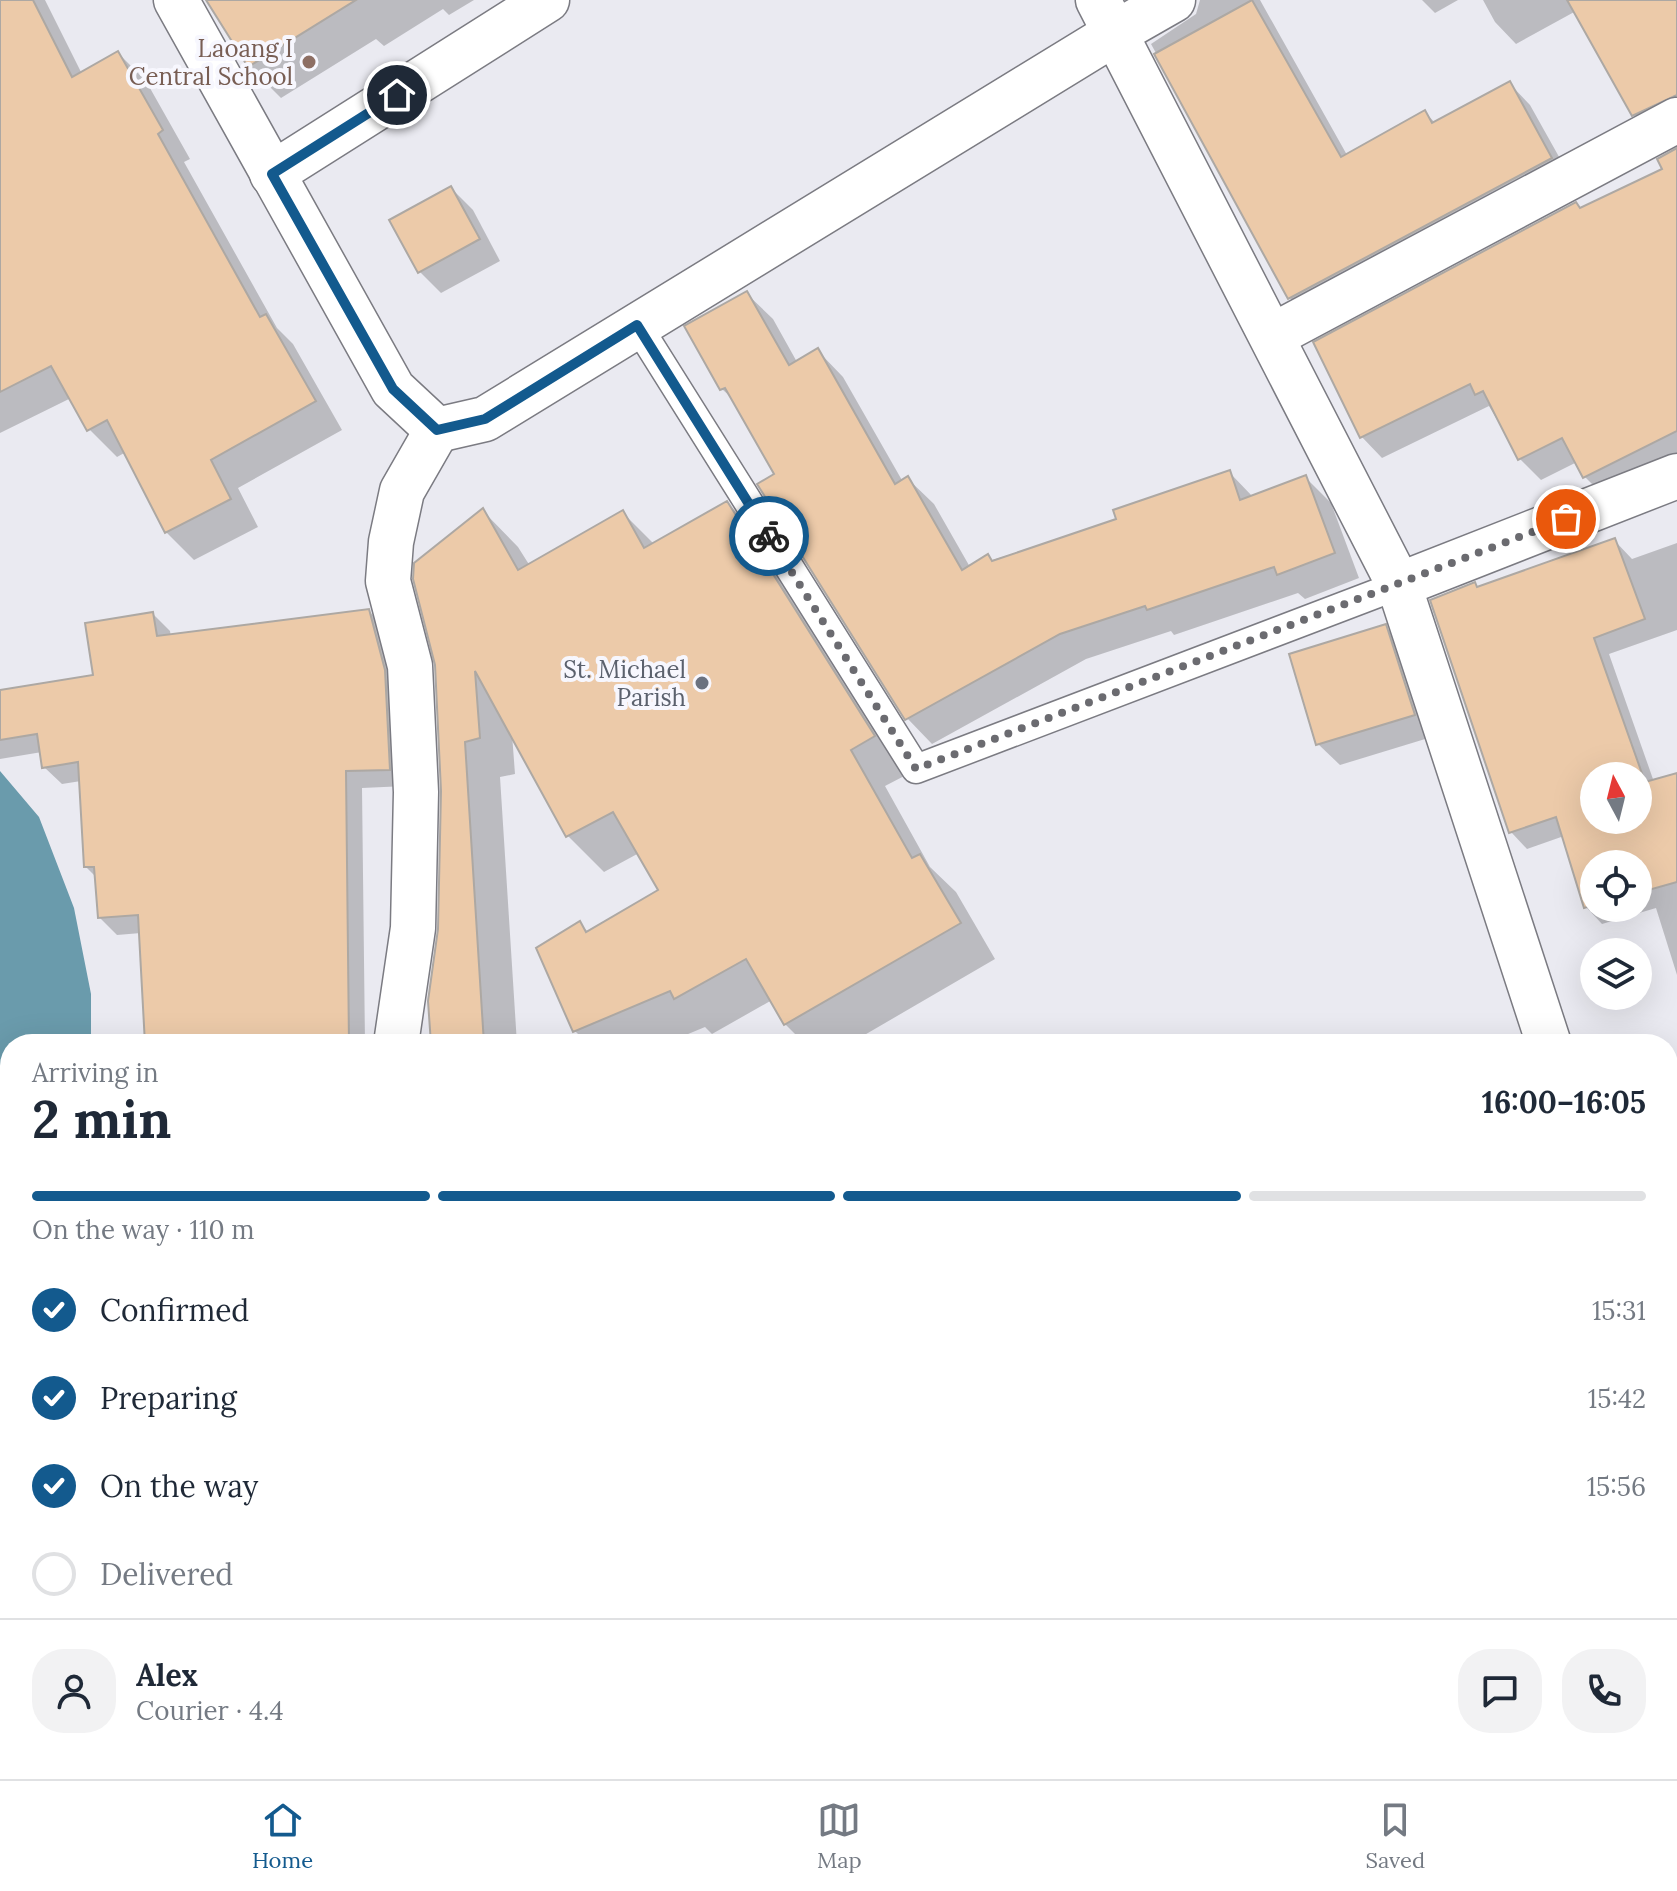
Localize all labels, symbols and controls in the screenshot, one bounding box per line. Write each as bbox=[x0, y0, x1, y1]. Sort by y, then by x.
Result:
place label: Laoang I Central School bbox=[129, 33, 293, 92]
marker: Laoang I Central School bbox=[300, 53, 318, 71]
pin bbox=[363, 61, 431, 129]
icon: home bbox=[375, 73, 419, 117]
pin bbox=[1532, 485, 1600, 553]
courier bbox=[729, 496, 809, 576]
icon: bag bbox=[1544, 497, 1588, 541]
icon: bike bbox=[747, 514, 791, 558]
place label: St. Michael Parish bbox=[563, 654, 686, 713]
marker: St. Michael Parish bbox=[693, 674, 711, 692]
north arrow bbox=[1580, 762, 1652, 834]
map controls bbox=[1580, 762, 1652, 1010]
button: locate bbox=[1580, 850, 1652, 922]
button: layers bbox=[1580, 938, 1652, 1010]
text: Arriving in bbox=[32, 1056, 159, 1089]
text: 16:00–16:05 bbox=[1482, 1083, 1646, 1121]
text: 2 min bbox=[32, 1086, 171, 1152]
text: On the way · 110 m bbox=[32, 1213, 255, 1246]
icon: check bbox=[32, 1288, 76, 1332]
text: Confirmed bbox=[100, 1291, 249, 1329]
text: 15:31 bbox=[1592, 1294, 1646, 1327]
icon: check bbox=[32, 1376, 76, 1420]
text: Preparing bbox=[100, 1379, 237, 1417]
text: 15:42 bbox=[1588, 1382, 1646, 1415]
icon: check bbox=[32, 1464, 76, 1508]
text: On the way bbox=[100, 1467, 258, 1505]
text: 15:56 bbox=[1587, 1470, 1646, 1503]
text: Delivered bbox=[100, 1555, 233, 1593]
button: person bbox=[32, 1649, 116, 1733]
button: chat bbox=[1458, 1649, 1542, 1733]
button: phone bbox=[1562, 1649, 1646, 1733]
text: Alex bbox=[136, 1656, 198, 1694]
text: Courier · 4.4 bbox=[136, 1694, 284, 1727]
tab: Home bbox=[252, 1798, 313, 1874]
tab: Map bbox=[817, 1798, 862, 1874]
tab: Saved bbox=[1366, 1798, 1425, 1874]

